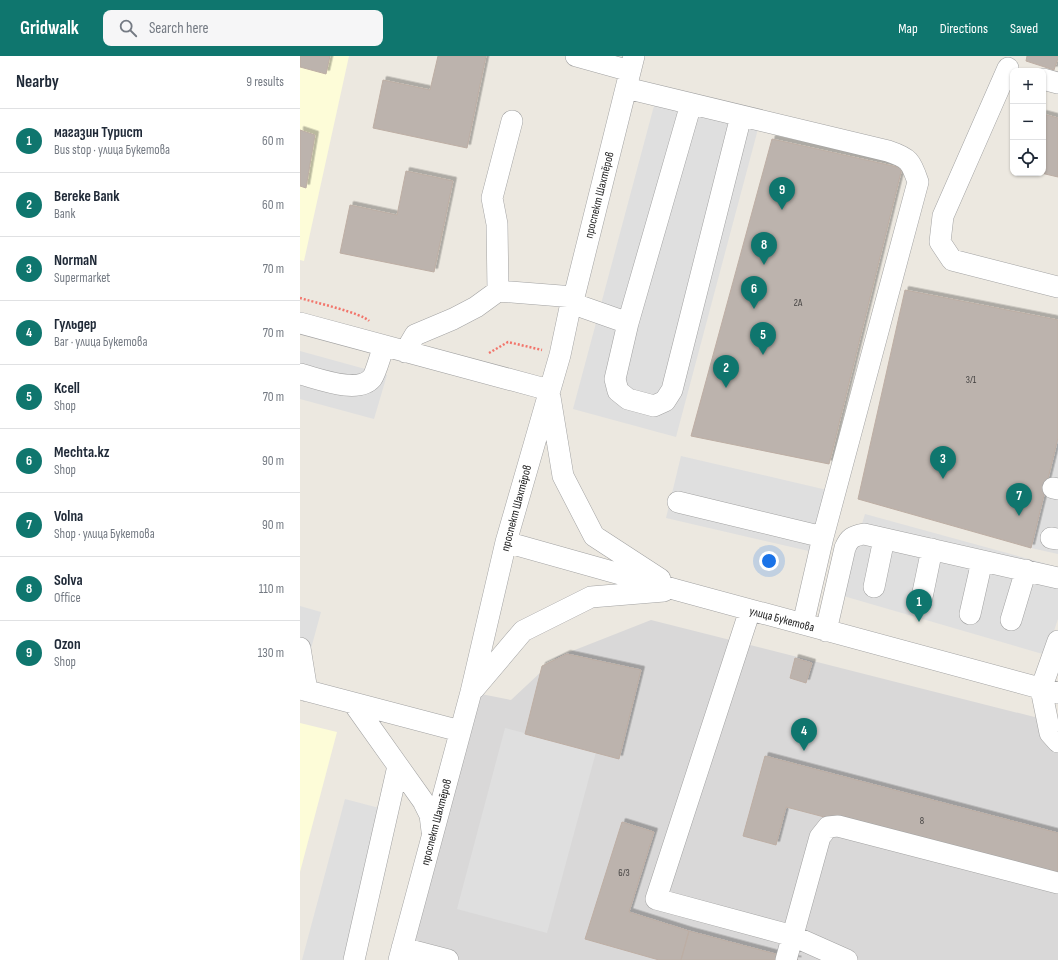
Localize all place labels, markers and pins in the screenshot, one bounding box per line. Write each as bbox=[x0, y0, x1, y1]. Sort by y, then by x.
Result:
pin: 9 bbox=[769, 177, 795, 210]
pin: 8 bbox=[751, 232, 777, 265]
pin: 6 bbox=[741, 276, 767, 309]
pin: 5 bbox=[750, 322, 776, 355]
pin: 2 bbox=[713, 355, 739, 388]
pin: 3 bbox=[930, 446, 956, 479]
pin: 7 bbox=[1006, 483, 1032, 516]
pin: 1 bbox=[906, 589, 932, 622]
pin: 4 bbox=[791, 718, 817, 751]

